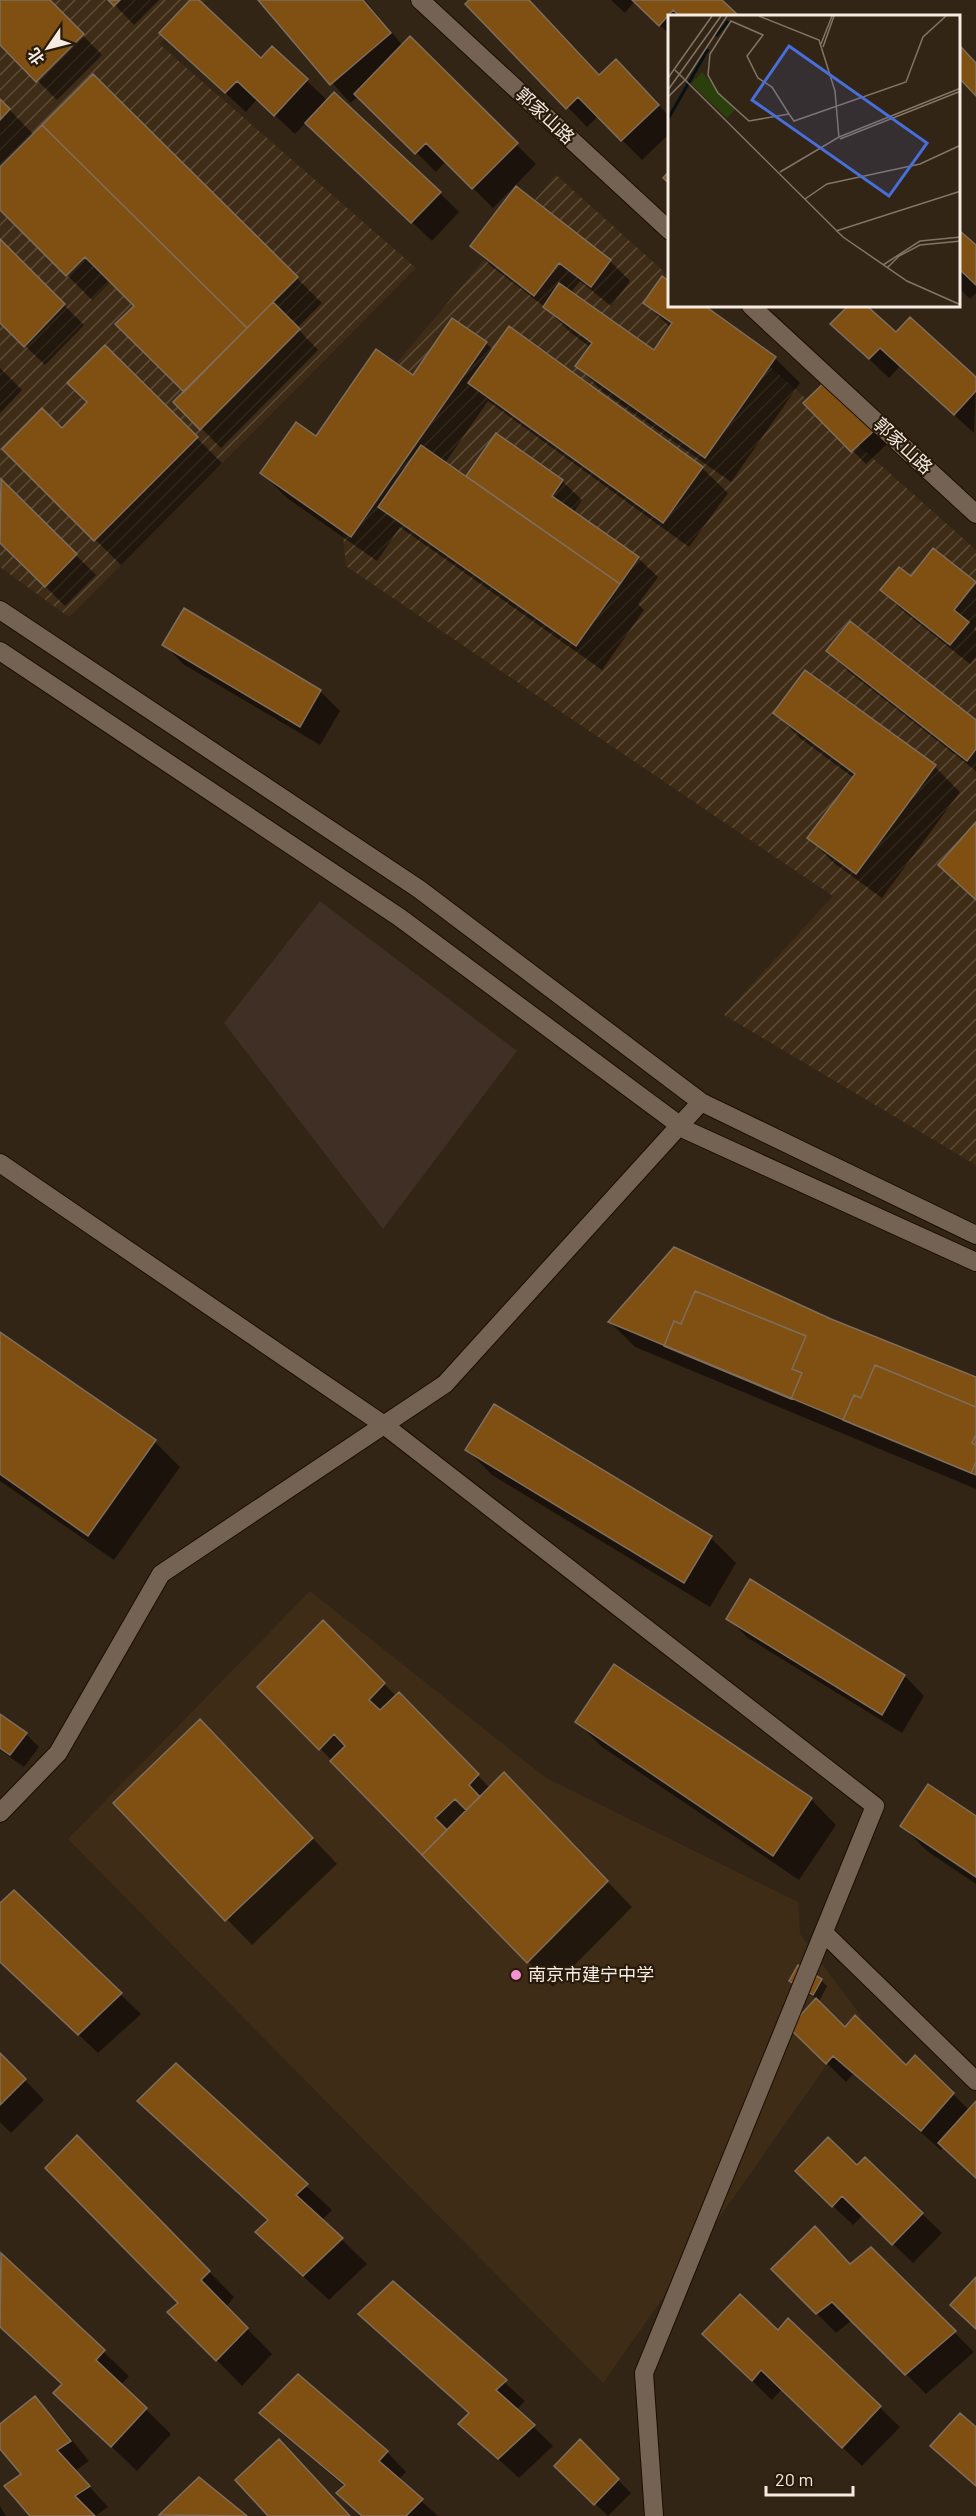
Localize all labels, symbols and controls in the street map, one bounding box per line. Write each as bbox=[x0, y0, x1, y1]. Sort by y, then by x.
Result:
inset map bbox=[668, 15, 961, 308]
north arrow bbox=[18, 18, 78, 78]
text: 北 bbox=[23, 45, 48, 69]
street label: 郭家山路 bbox=[512, 83, 580, 148]
street label: 郭家山路 bbox=[870, 413, 938, 478]
place label: 南京市建宁中学 bbox=[528, 1963, 654, 1985]
marker: 南京市建宁中学 bbox=[509, 1968, 523, 1982]
scale bar bbox=[766, 2459, 853, 2497]
text: 20 m bbox=[775, 2468, 813, 2490]

